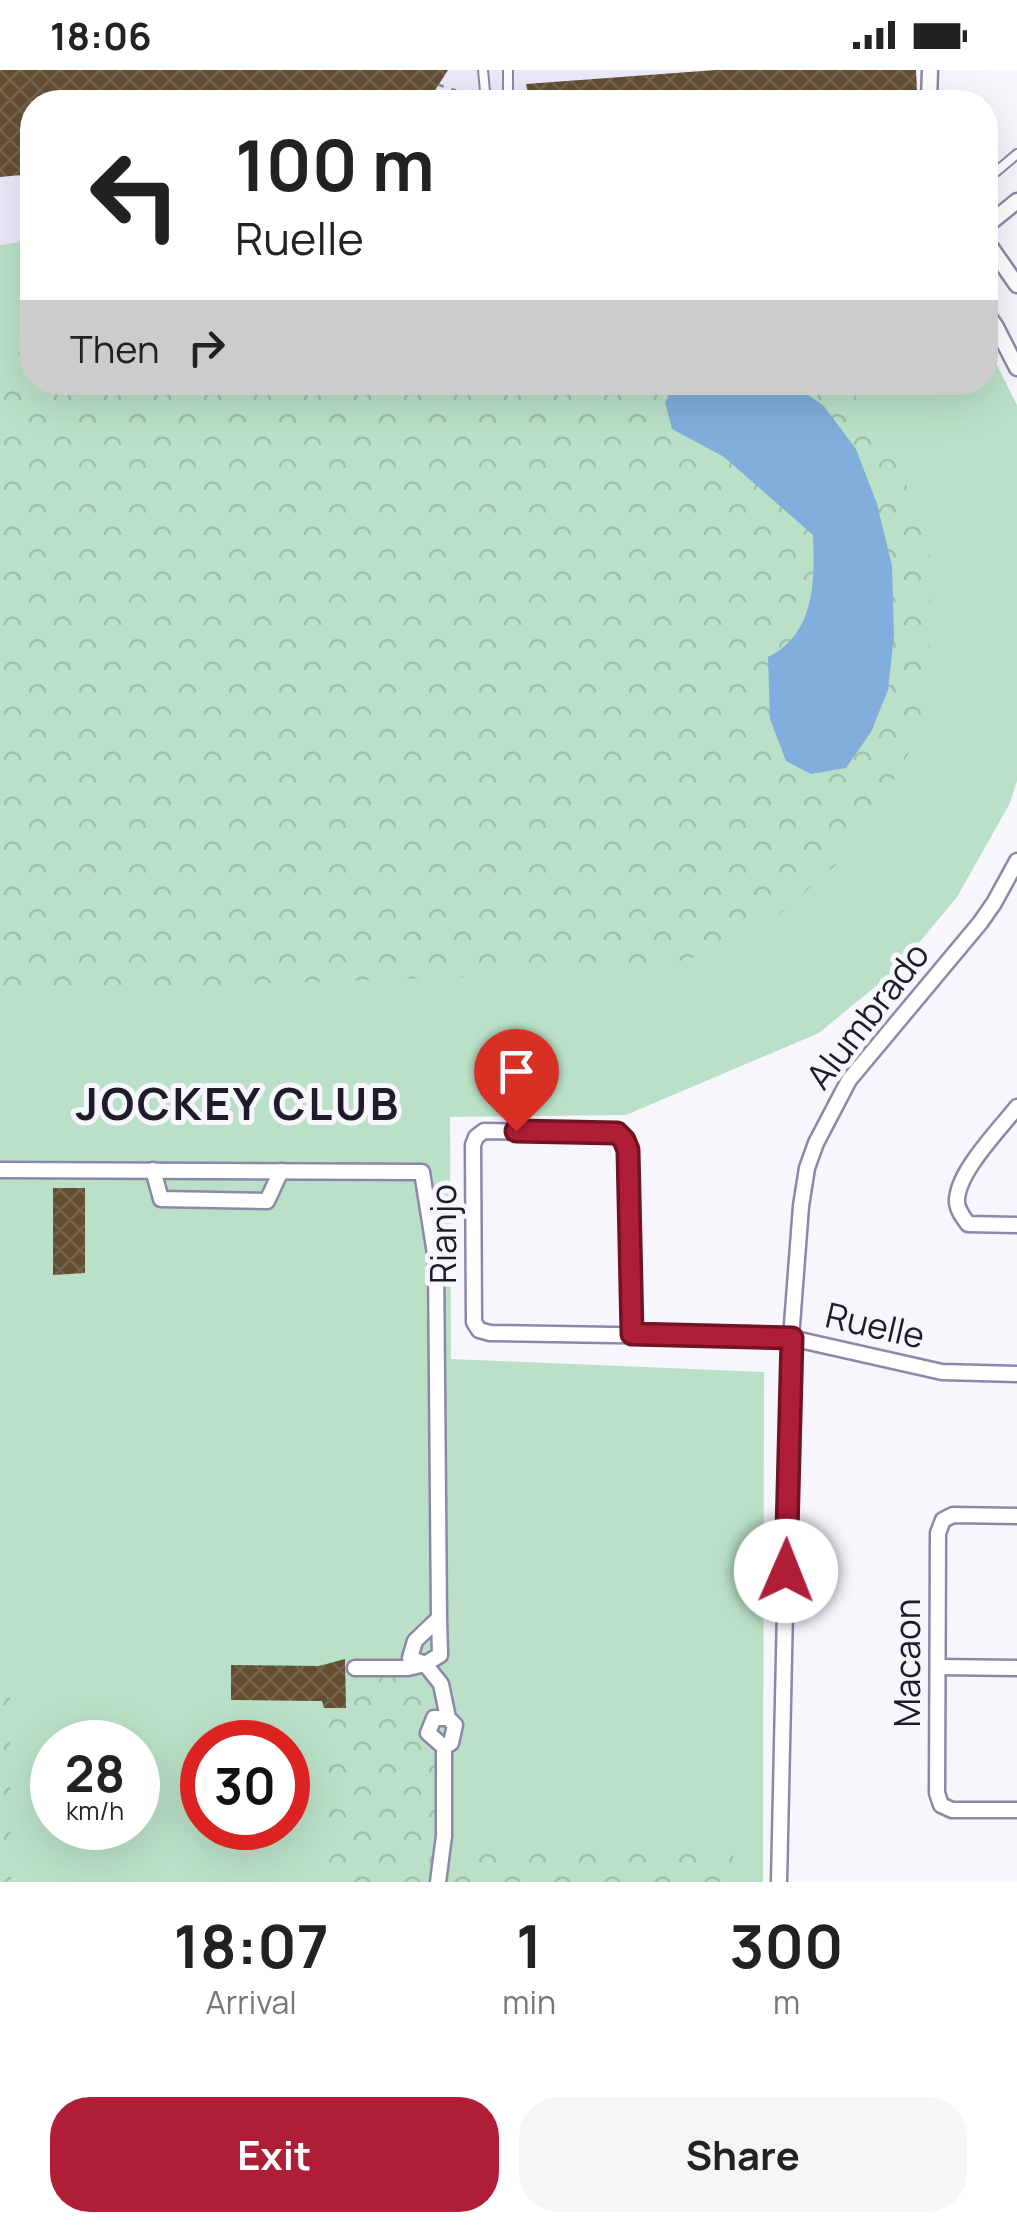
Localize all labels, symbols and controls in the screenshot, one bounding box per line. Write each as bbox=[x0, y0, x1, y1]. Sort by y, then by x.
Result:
text: 18:06 bbox=[50, 9, 152, 61]
text: 100 m bbox=[235, 116, 435, 212]
icon: left bbox=[70, 130, 200, 260]
text: Ruelle bbox=[235, 207, 364, 269]
icon: right bbox=[179, 320, 234, 375]
text: Then bbox=[70, 322, 159, 374]
street label: Alumbrado bbox=[795, 932, 940, 1099]
pin bbox=[474, 1029, 559, 1132]
icon: arrive bbox=[489, 1044, 544, 1099]
district label: JOCKEY CLUB bbox=[75, 1072, 401, 1134]
street label: Rianjo bbox=[419, 1184, 467, 1284]
street label: Ruelle bbox=[821, 1290, 929, 1360]
position arrow bbox=[734, 1519, 838, 1623]
street label: Macaon bbox=[883, 1598, 931, 1728]
speed limit sign: 30 bbox=[180, 1720, 310, 1850]
text: 28 bbox=[65, 1739, 125, 1807]
text: km/h bbox=[66, 1793, 124, 1828]
text: 18:07 bbox=[174, 1904, 329, 1986]
text: 1 bbox=[516, 1904, 542, 1986]
text: 300 bbox=[730, 1904, 843, 1986]
text: Arrival bbox=[205, 1980, 297, 2024]
text: min bbox=[502, 1980, 556, 2024]
text: m bbox=[773, 1980, 800, 2024]
button: Exit bbox=[50, 2097, 499, 2212]
button: Share bbox=[519, 2097, 967, 2212]

